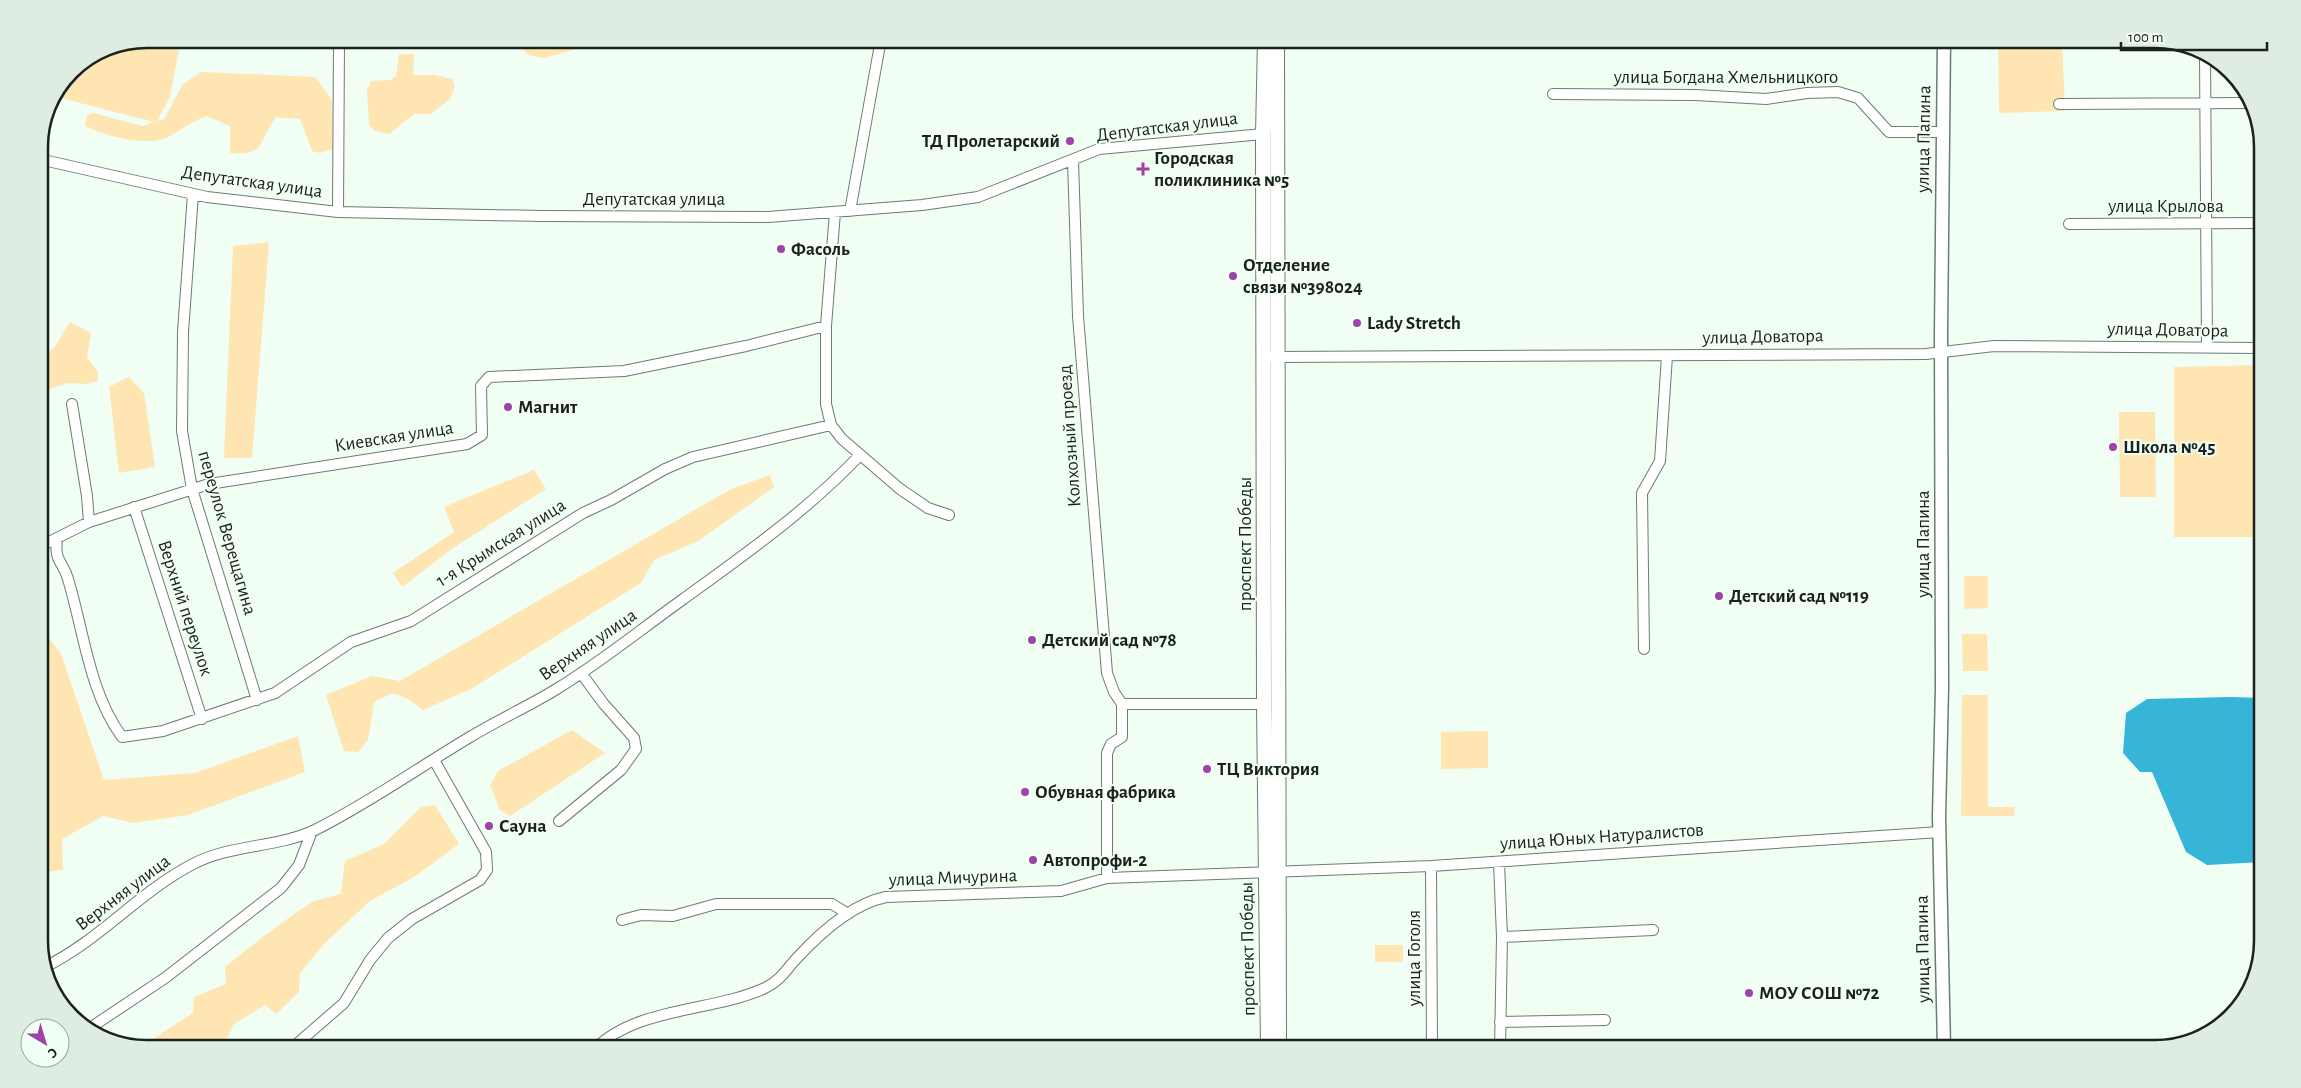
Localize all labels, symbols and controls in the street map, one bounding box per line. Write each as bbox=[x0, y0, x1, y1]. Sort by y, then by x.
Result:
scale bar bbox=[2121, 20, 2267, 52]
text: 100 m bbox=[2128, 30, 2163, 45]
street label: улица Богдана Хмельницкого bbox=[1613, 68, 1838, 87]
street label: улица Папина bbox=[1914, 85, 1934, 194]
street label: Депутатская улица bbox=[1095, 109, 1239, 145]
place label: ТД Пролетарский bbox=[922, 132, 1060, 151]
marker: ТД Пролетарский bbox=[1064, 135, 1076, 147]
place label: Городская поликлиника №5 bbox=[1154, 149, 1289, 190]
marker: Городская поликлиника №5 bbox=[1136, 162, 1150, 176]
street label: Депутатская улица bbox=[180, 163, 324, 201]
street label: Депутатская улица bbox=[583, 190, 725, 209]
street label: улица Крылова bbox=[2107, 197, 2224, 216]
place label: Фасоль bbox=[791, 240, 850, 259]
marker: Фасоль bbox=[775, 243, 787, 255]
place label: Отделение связи №398024 bbox=[1243, 256, 1363, 297]
marker: Отделение связи №398024 bbox=[1227, 270, 1239, 282]
place label: Lady Stretch bbox=[1367, 314, 1461, 333]
marker: Lady Stretch bbox=[1351, 317, 1363, 329]
street label: улица Доватора bbox=[2106, 319, 2229, 341]
street label: улица Доватора bbox=[1701, 326, 1824, 348]
street label: Колхозный проезд bbox=[1056, 364, 1084, 508]
place label: Магнит bbox=[518, 398, 578, 417]
marker: Магнит bbox=[502, 401, 514, 413]
street label: Киевская улица bbox=[333, 418, 455, 456]
place label: Школа №45 bbox=[2123, 438, 2215, 457]
marker: Школа №45 bbox=[2107, 441, 2119, 453]
street label: переулок Верещагина bbox=[194, 449, 260, 618]
street label: проспект Победы bbox=[1236, 477, 1255, 611]
street label: улица Папина bbox=[1914, 490, 1933, 599]
street label: 1-я Крымская улица bbox=[433, 495, 570, 591]
street label: Верхний переулок bbox=[154, 538, 216, 678]
place label: Детский сад №119 bbox=[1729, 587, 1869, 606]
marker: Детский сад №119 bbox=[1713, 590, 1725, 602]
street label: Верхняя улица bbox=[536, 605, 640, 684]
place label: Детский сад №78 bbox=[1042, 631, 1177, 650]
marker: Детский сад №78 bbox=[1026, 634, 1038, 646]
place label: ТЦ Виктория bbox=[1217, 760, 1319, 779]
marker: ТЦ Виктория bbox=[1201, 763, 1213, 775]
place label: Обувная фабрика bbox=[1035, 783, 1176, 802]
marker: Обувная фабрика bbox=[1019, 786, 1031, 798]
place label: Сауна bbox=[499, 817, 546, 836]
marker: Сауна bbox=[483, 820, 495, 832]
street label: улица Юных Натуралистов bbox=[1499, 820, 1705, 854]
street label: Верхняя улица bbox=[72, 851, 174, 935]
place label: Автопрофи-2 bbox=[1043, 851, 1147, 870]
marker: Автопрофи-2 bbox=[1027, 854, 1039, 866]
street label: улица Мичурина bbox=[887, 866, 1018, 890]
street label: проспект Победы bbox=[1237, 882, 1259, 1016]
street label: улица Папина bbox=[1913, 895, 1933, 1004]
street label: улица Гоголя bbox=[1405, 910, 1424, 1007]
place label: МОУ СОШ №72 bbox=[1759, 984, 1879, 1003]
marker: МОУ СОШ №72 bbox=[1743, 987, 1755, 999]
north arrow bbox=[20, 1018, 70, 1068]
text: С bbox=[45, 1045, 60, 1061]

